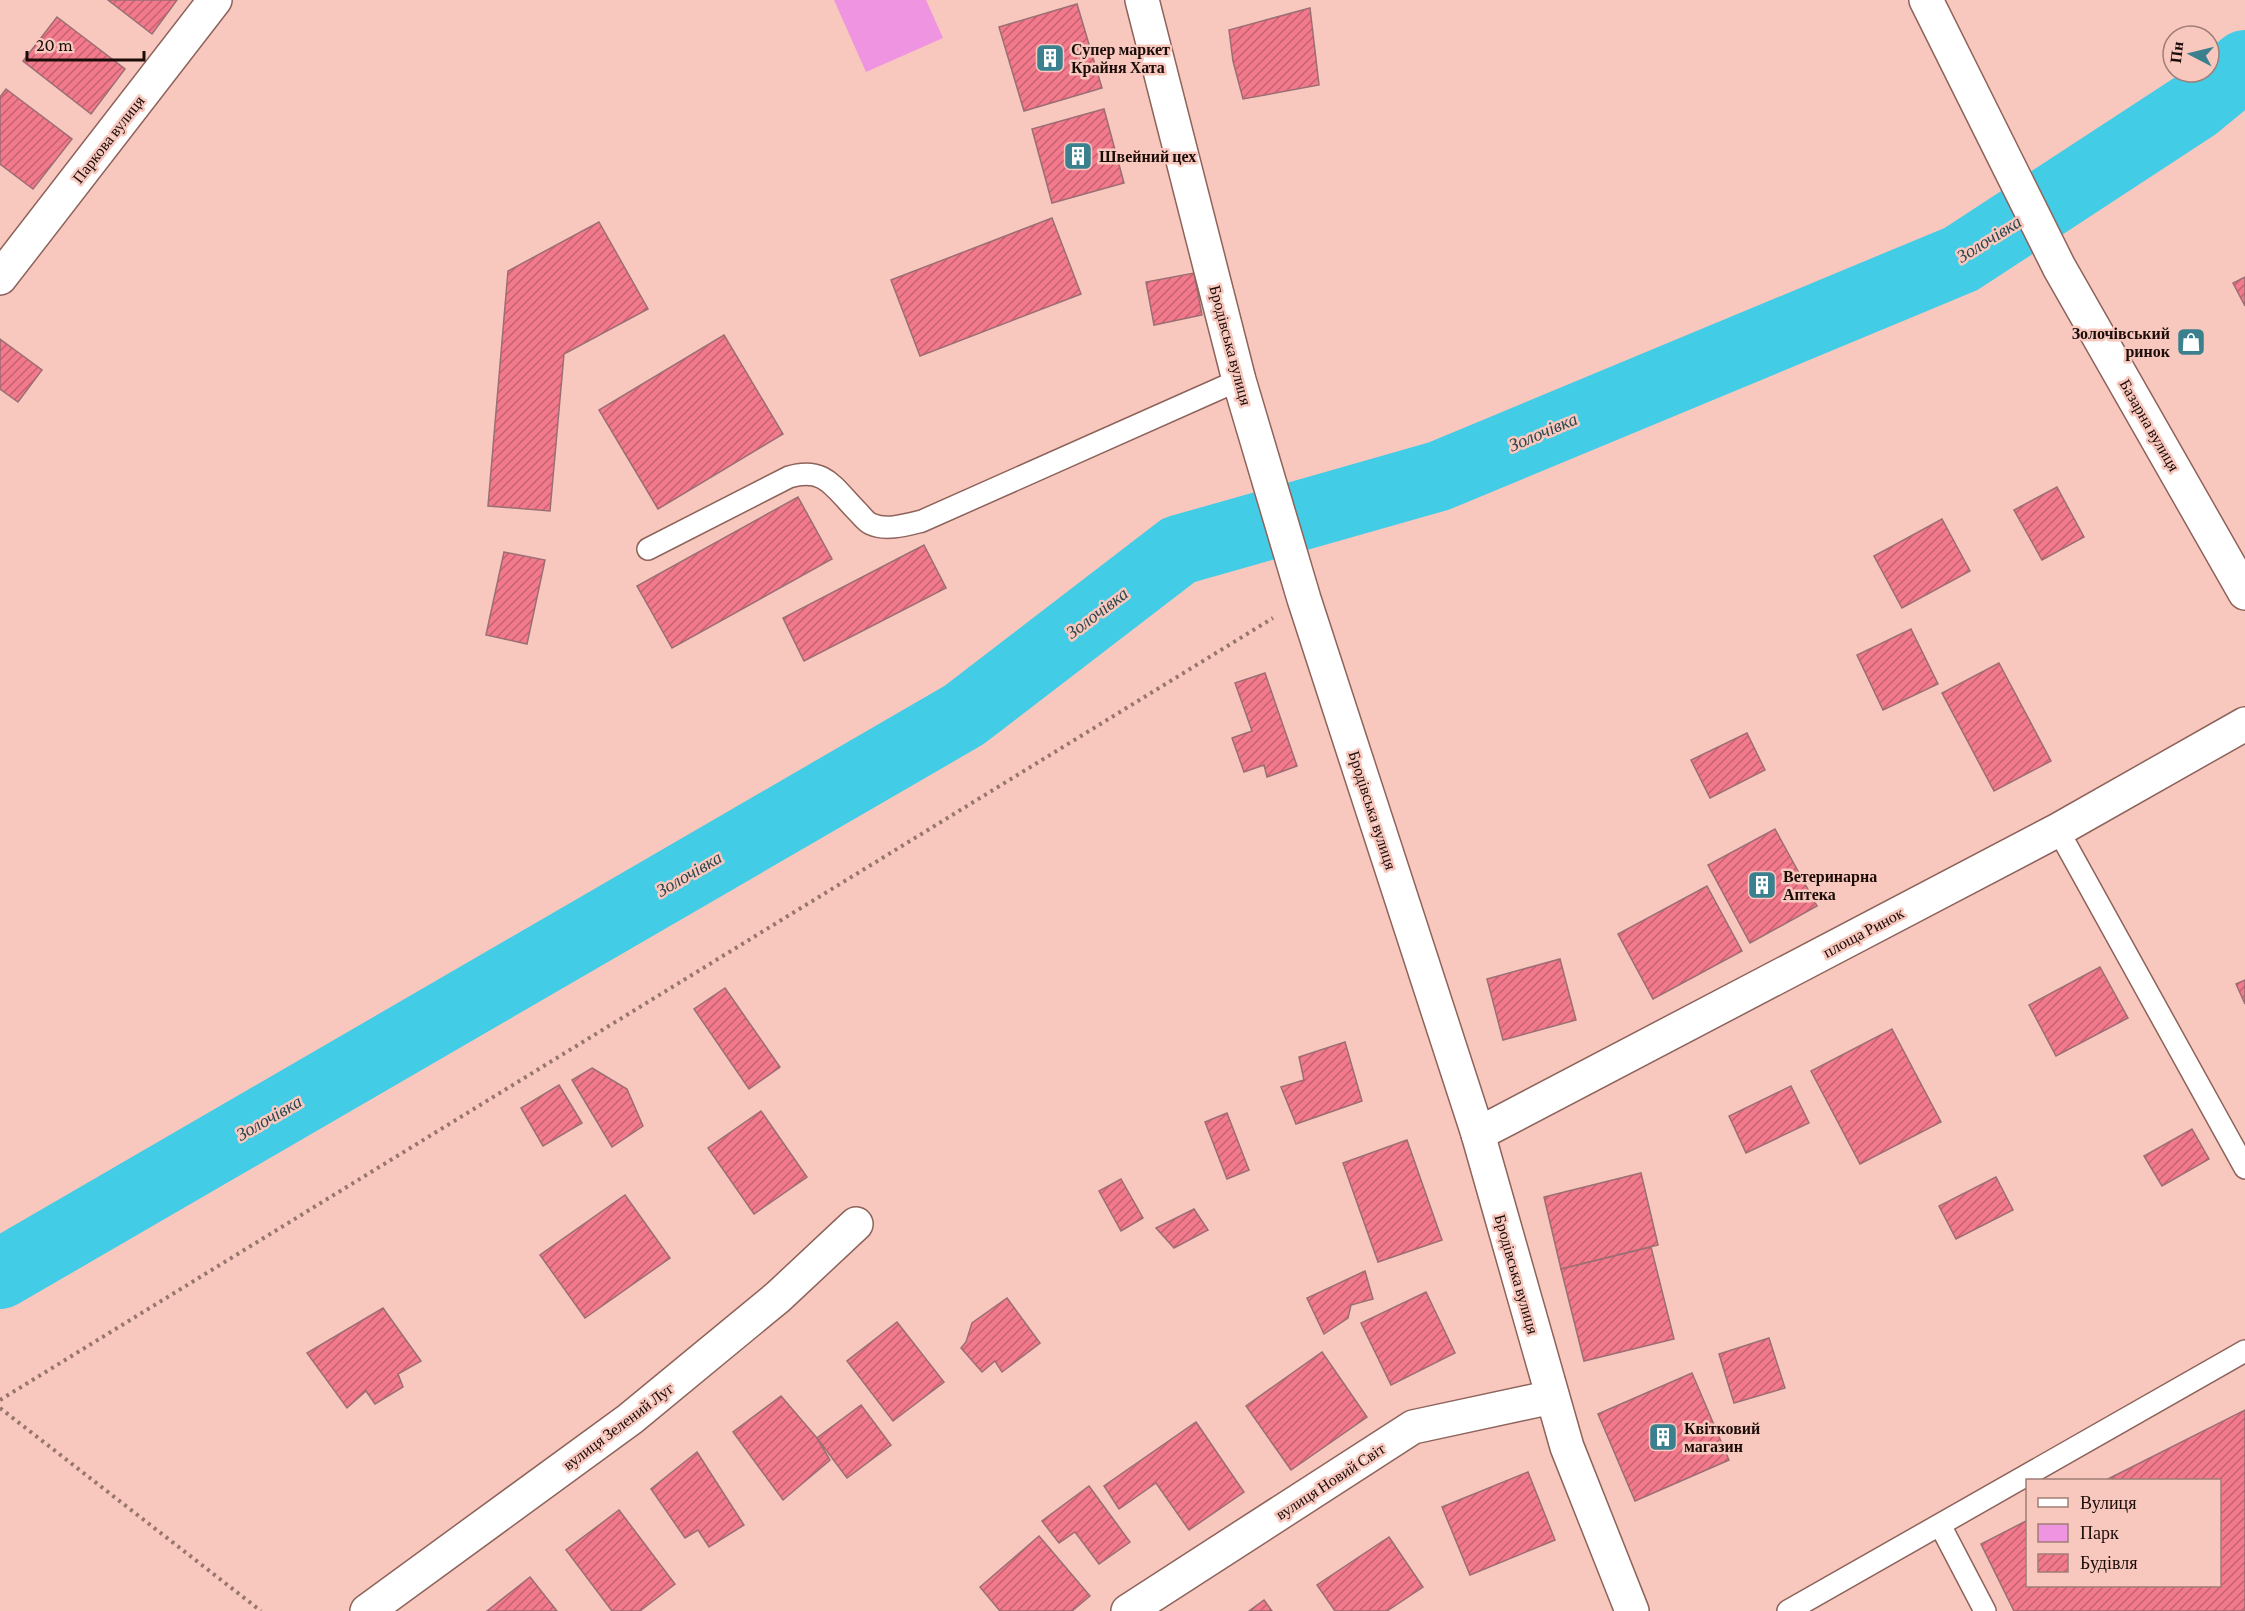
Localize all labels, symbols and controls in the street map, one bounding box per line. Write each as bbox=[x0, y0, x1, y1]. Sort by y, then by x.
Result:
scale bar bbox=[27, 24, 144, 62]
north arrow bbox=[2161, 24, 2221, 84]
text: 20 m bbox=[36, 35, 73, 55]
text: Пн bbox=[2167, 40, 2186, 64]
place label: Супер маркет Крайня Хата bbox=[1071, 41, 1170, 77]
building icon: Супер маркет Крайня Хата bbox=[1034, 42, 1066, 74]
street label: Паркова вулиця bbox=[69, 92, 149, 187]
building icon: Швейний цех bbox=[1062, 140, 1094, 172]
place label: Швейний цех bbox=[1099, 148, 1196, 165]
water label: Золочівка bbox=[1953, 211, 2025, 267]
street label: Бродівська вулиця bbox=[1205, 283, 1255, 408]
place label: Золочівський ринок bbox=[2072, 325, 2171, 361]
shop icon: Золочівський ринок bbox=[2175, 326, 2207, 358]
street label: Базарна вулиця bbox=[2116, 376, 2183, 475]
water label: Золочівка bbox=[1506, 409, 1580, 455]
water label: Золочівка bbox=[1062, 583, 1132, 643]
street label: Бродівська вулиця bbox=[1344, 749, 1400, 872]
water label: Золочівка bbox=[653, 847, 725, 901]
place label: Ветеринарна Аптека bbox=[1783, 868, 1877, 903]
building icon: Ветеринарна Аптека bbox=[1746, 869, 1778, 901]
street label: площа Ринок bbox=[1820, 904, 1907, 962]
water label: Золочівка bbox=[233, 1091, 305, 1145]
street label: Бродівська вулиця bbox=[1490, 1212, 1542, 1337]
street label: вулиця Зелений Луг bbox=[560, 1379, 678, 1474]
place label: Квітковий магазин bbox=[1684, 1420, 1760, 1455]
building icon: Квітковий магазин bbox=[1647, 1421, 1679, 1453]
street label: вулиця Новий Світ bbox=[1273, 1440, 1389, 1524]
legend bbox=[2026, 1479, 2221, 1587]
text: Вулиця bbox=[2080, 1493, 2137, 1513]
text: Парк bbox=[2080, 1523, 2119, 1543]
text: Будівля bbox=[2080, 1553, 2137, 1573]

